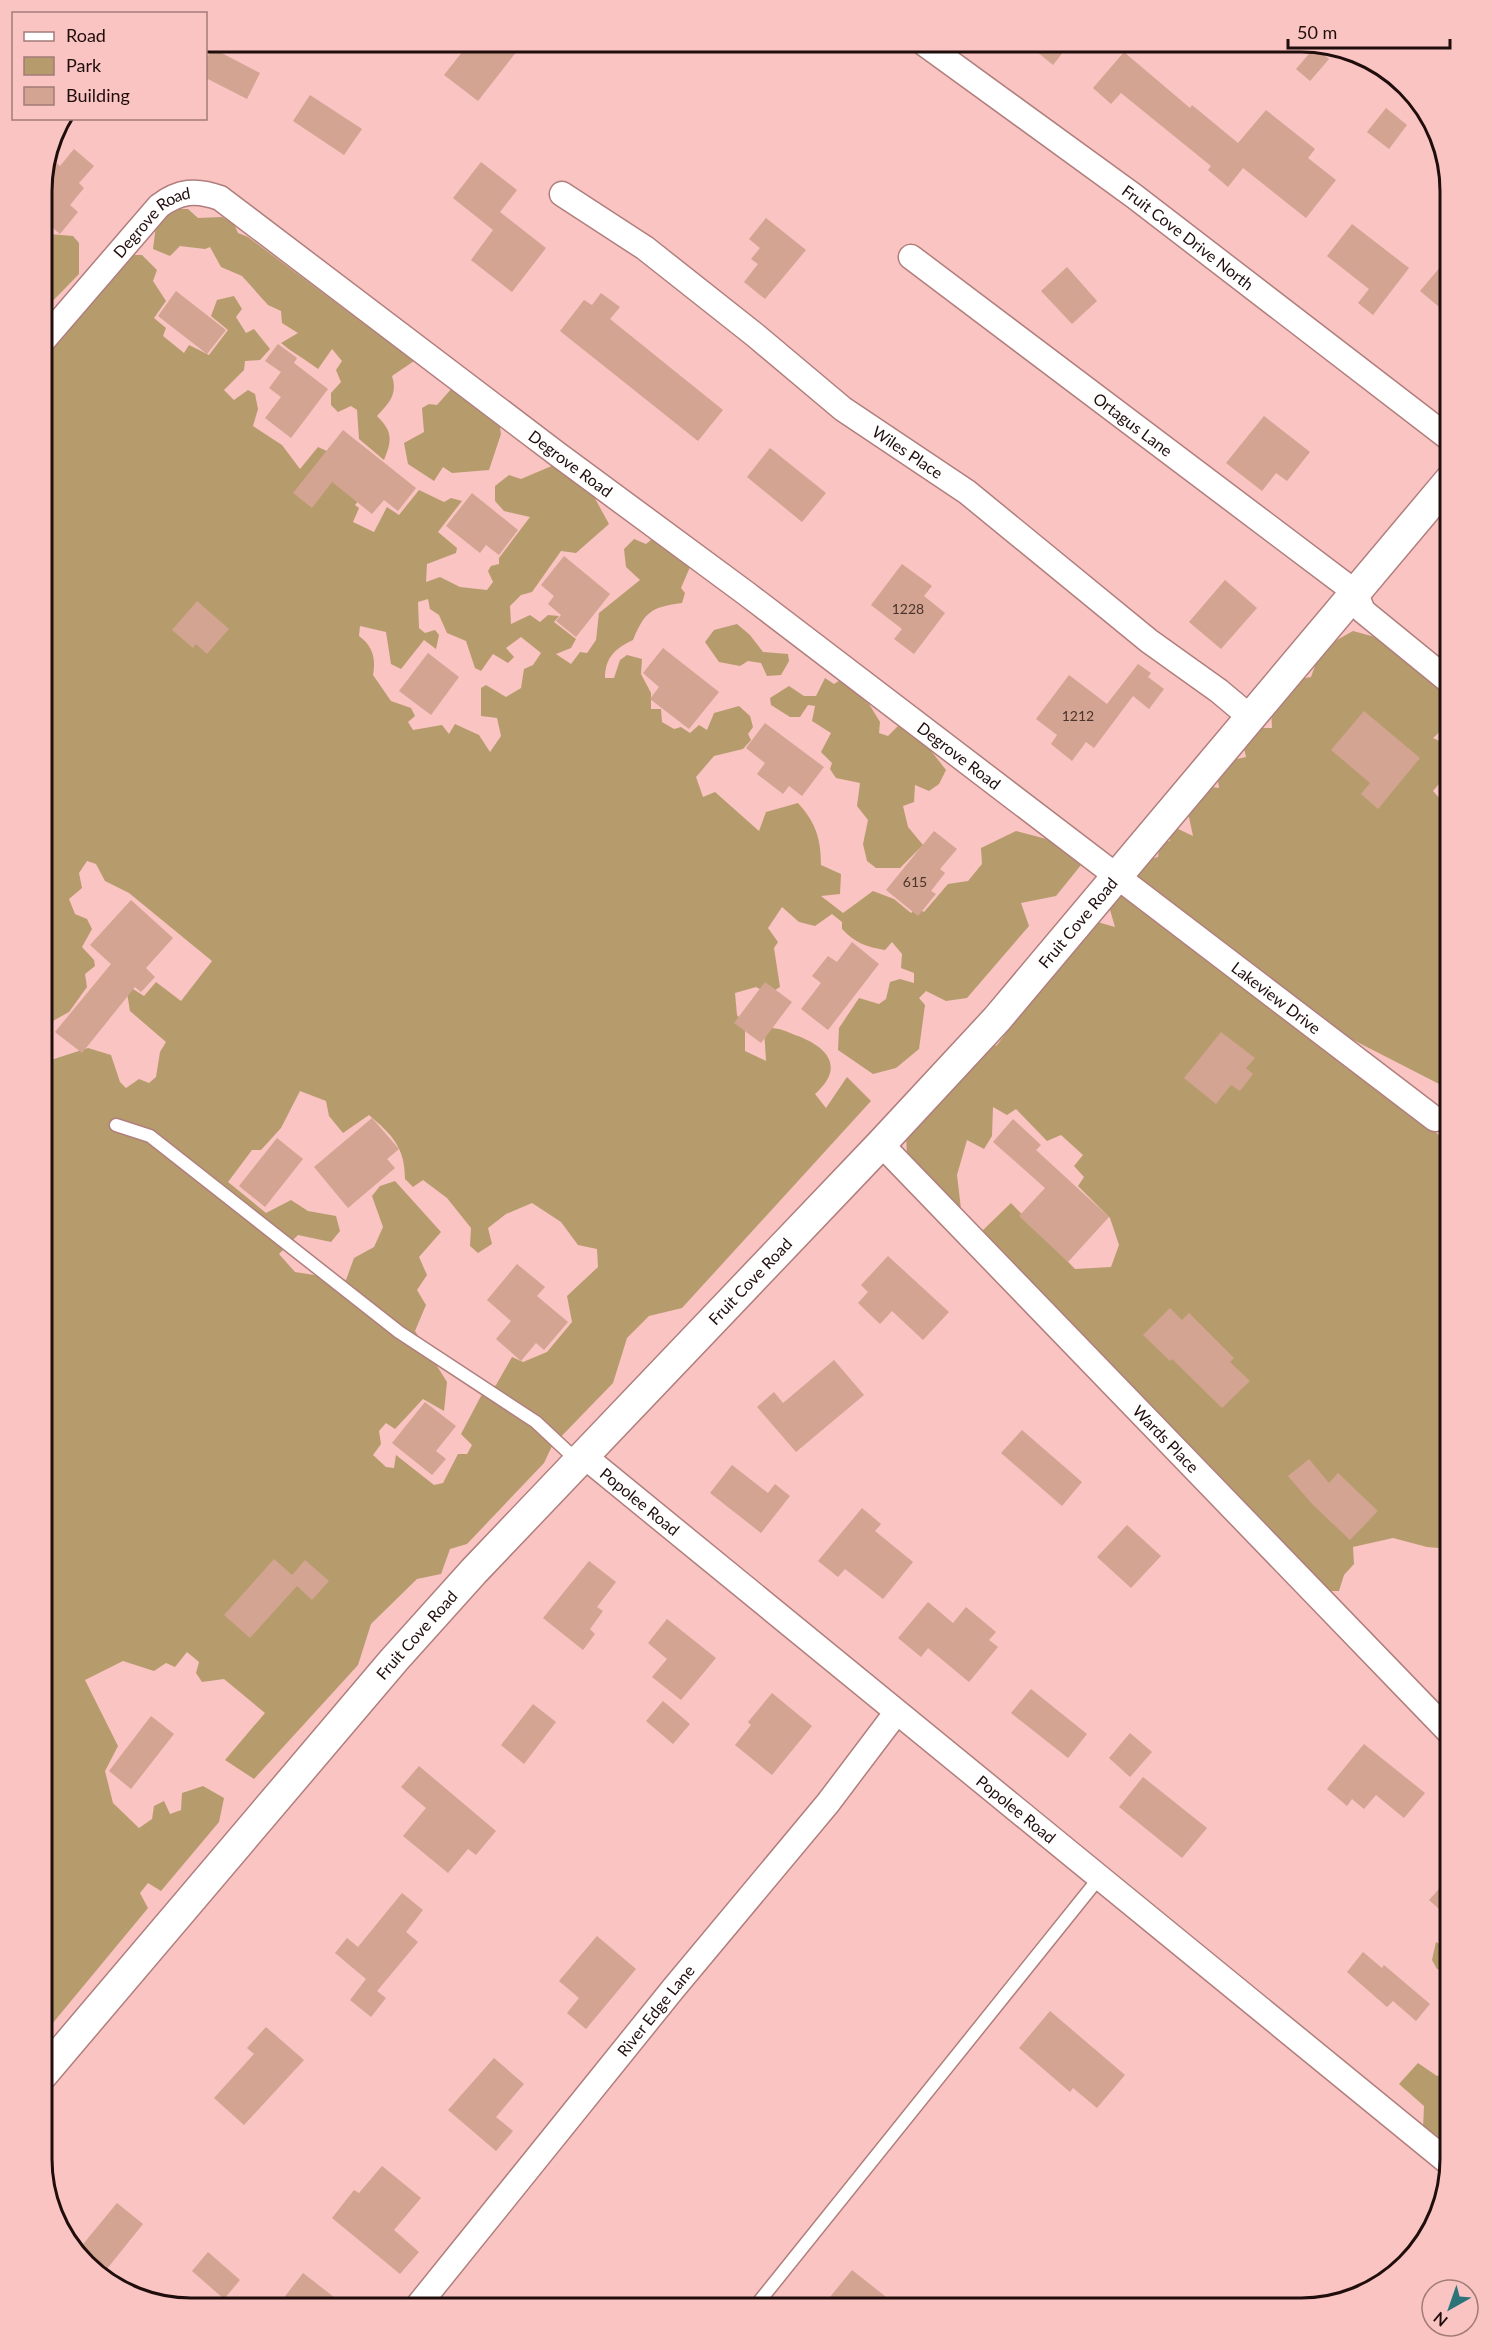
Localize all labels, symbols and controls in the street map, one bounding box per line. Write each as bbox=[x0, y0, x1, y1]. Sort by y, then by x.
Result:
legend bbox=[12, 12, 207, 120]
scale bar bbox=[1288, 12, 1450, 50]
text: 50 m bbox=[1297, 21, 1337, 43]
text: Road bbox=[66, 24, 106, 46]
text: Park bbox=[66, 54, 102, 76]
text: Building bbox=[66, 84, 130, 106]
street label: Fruit Cove Drive North bbox=[1119, 181, 1258, 294]
street label: Degrove Road bbox=[109, 183, 192, 261]
street label: Ortagus Lane bbox=[1090, 388, 1176, 460]
street label: Wiles Place bbox=[869, 421, 947, 482]
street label: Degrove Road bbox=[525, 426, 616, 500]
house number: 1228 bbox=[892, 600, 924, 617]
house number: 1212 bbox=[1062, 707, 1094, 724]
street label: Degrove Road bbox=[914, 718, 1004, 793]
house number: 615 bbox=[903, 873, 927, 890]
street label: Fruit Cove Road bbox=[1034, 873, 1121, 972]
street label: Lakeview Drive bbox=[1228, 957, 1325, 1037]
street label: Fruit Cove Road bbox=[704, 1234, 795, 1328]
street label: Wards Place bbox=[1129, 1401, 1203, 1476]
street label: Popolee Road bbox=[597, 1463, 683, 1539]
street label: Fruit Cove Road bbox=[372, 1586, 461, 1683]
street label: Popolee Road bbox=[973, 1771, 1060, 1847]
street label: River Edge Lane bbox=[613, 1961, 698, 2060]
north arrow bbox=[1420, 2278, 1480, 2338]
text: N bbox=[1429, 2309, 1451, 2331]

